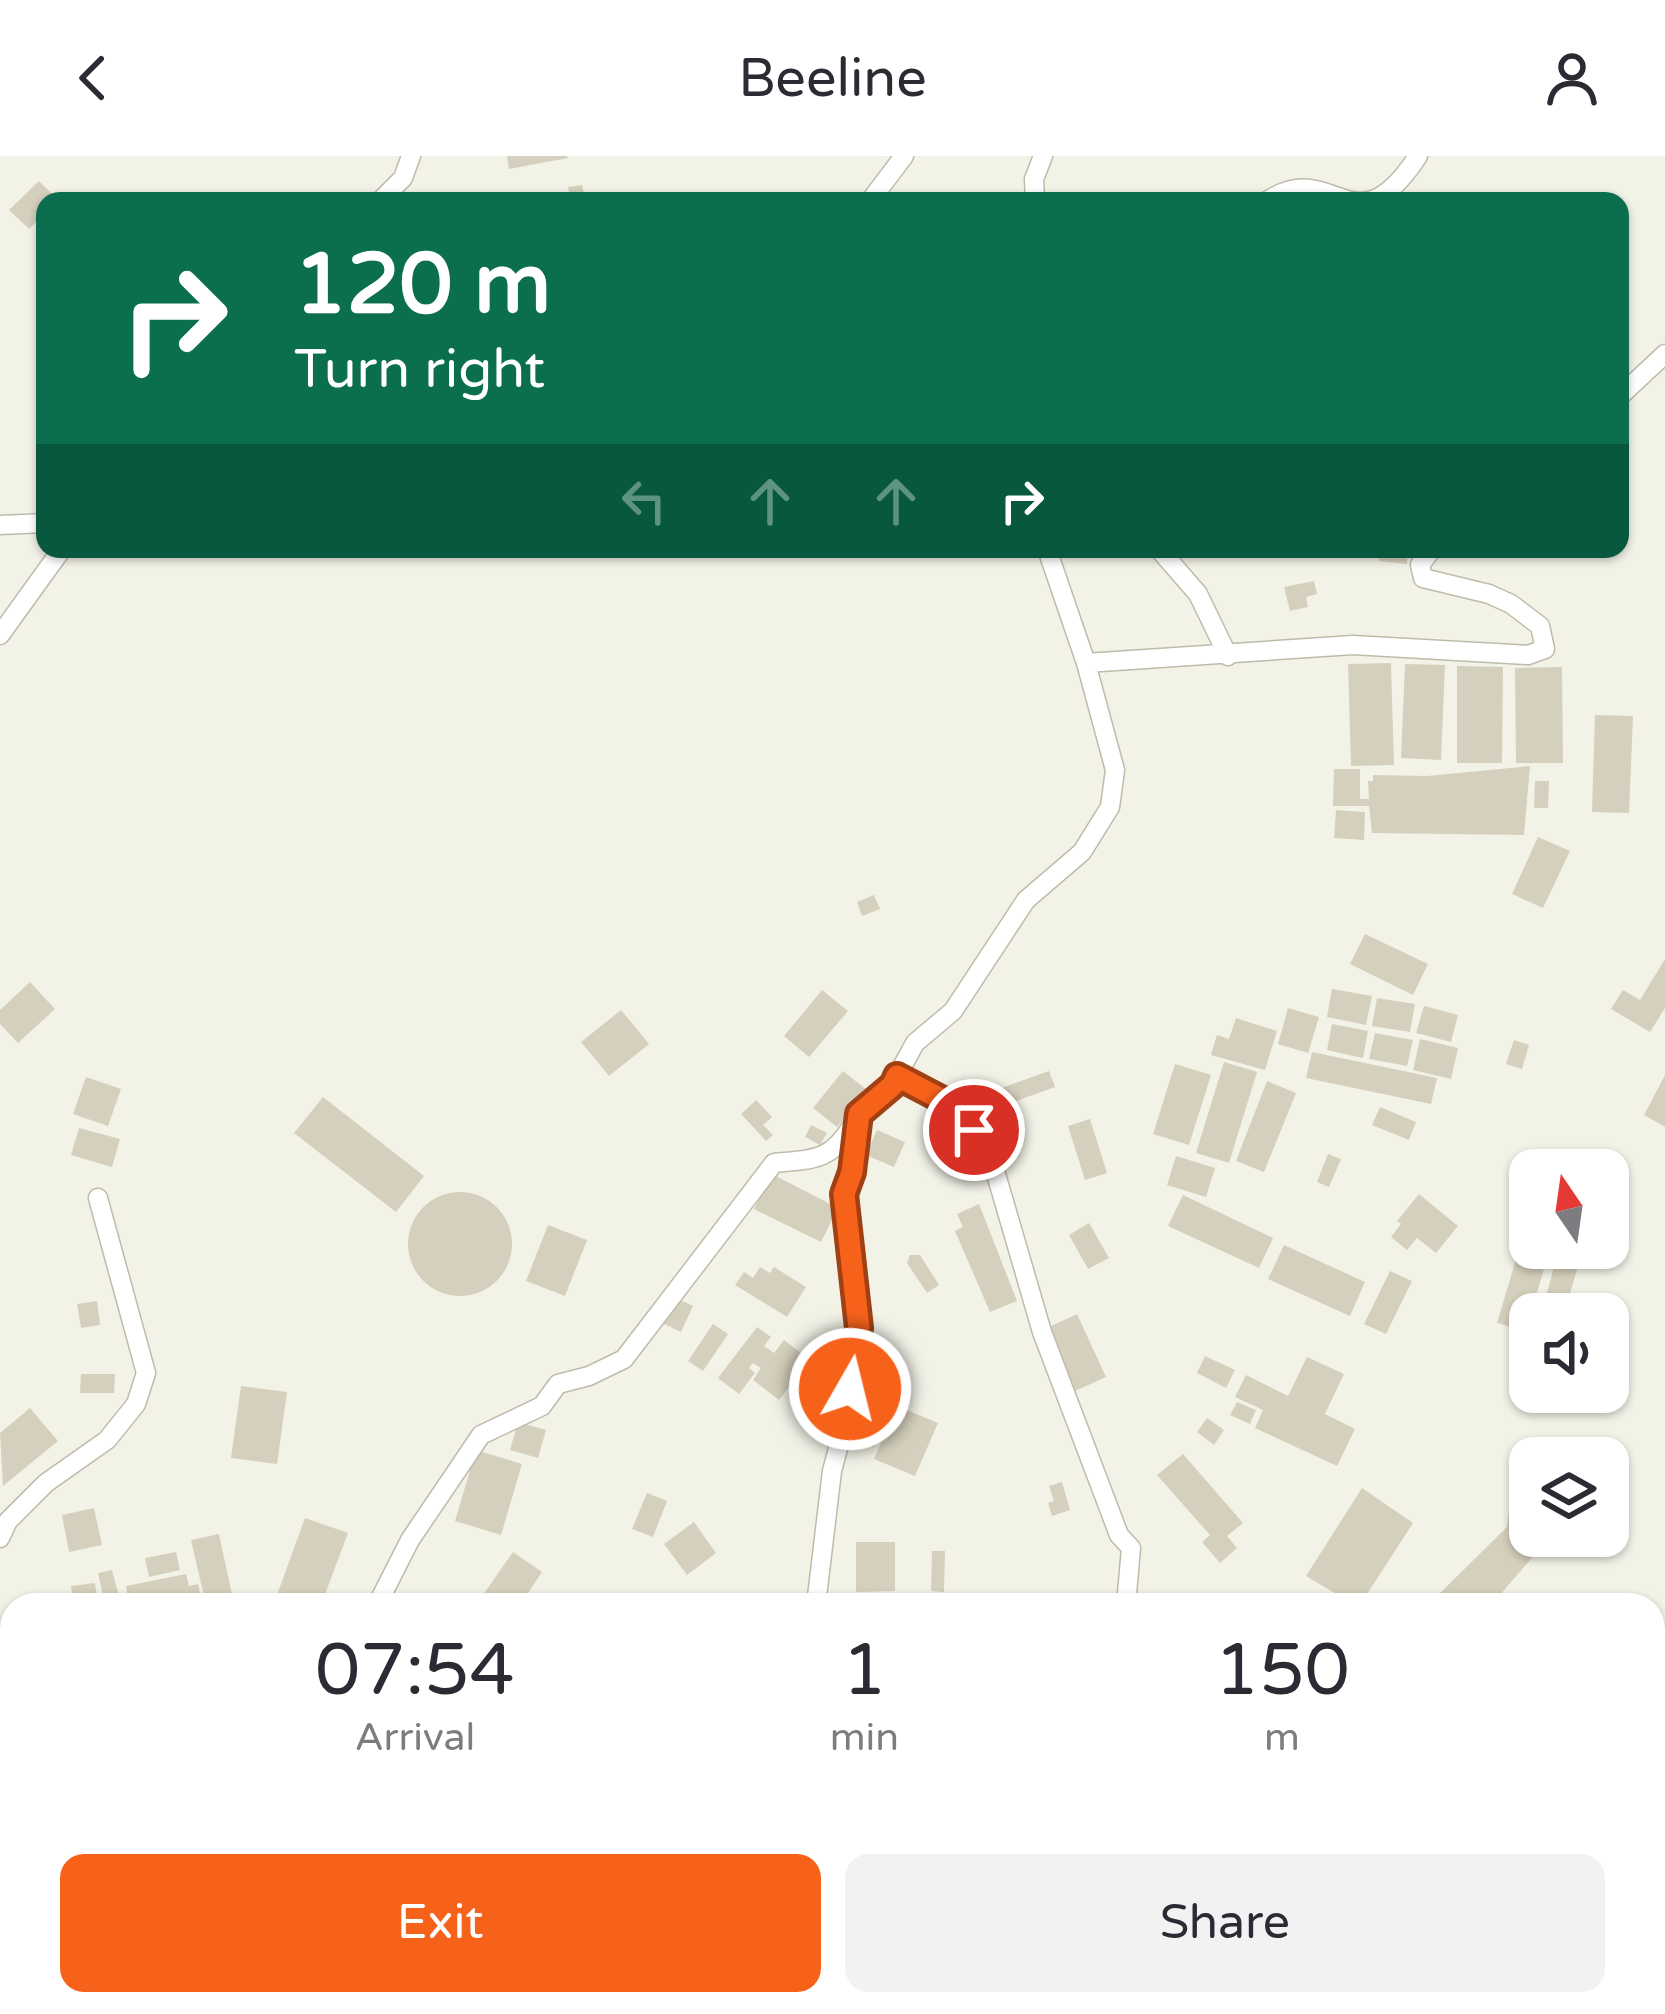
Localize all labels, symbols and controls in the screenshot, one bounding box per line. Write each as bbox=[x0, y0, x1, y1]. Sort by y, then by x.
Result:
icon: back bbox=[60, 45, 126, 111]
icon: person bbox=[1539, 45, 1605, 111]
text: Beeline bbox=[738, 46, 927, 111]
text: 120 m bbox=[294, 235, 551, 336]
icon: right bbox=[96, 240, 252, 396]
text: Turn right bbox=[294, 337, 545, 402]
icon: left bbox=[611, 468, 677, 534]
icon: ahead bbox=[737, 468, 803, 534]
icon: ahead bbox=[863, 468, 929, 534]
icon: right bbox=[989, 468, 1055, 534]
pin bbox=[923, 1079, 1025, 1181]
icon: arrive bbox=[941, 1097, 1007, 1163]
north arrow bbox=[1509, 1149, 1629, 1269]
map controls bbox=[1509, 1149, 1629, 1557]
button: sound bbox=[1509, 1293, 1629, 1413]
position arrow bbox=[787, 1326, 913, 1452]
button: layers bbox=[1509, 1437, 1629, 1557]
text: 07:54 bbox=[315, 1628, 515, 1715]
text: 1 bbox=[842, 1628, 887, 1715]
text: 150 bbox=[1214, 1628, 1350, 1715]
text: Arrival bbox=[355, 1714, 475, 1761]
text: min bbox=[830, 1714, 899, 1761]
text: m bbox=[1264, 1714, 1300, 1761]
button: Exit bbox=[60, 1854, 821, 1992]
button: Share bbox=[845, 1854, 1605, 1992]

